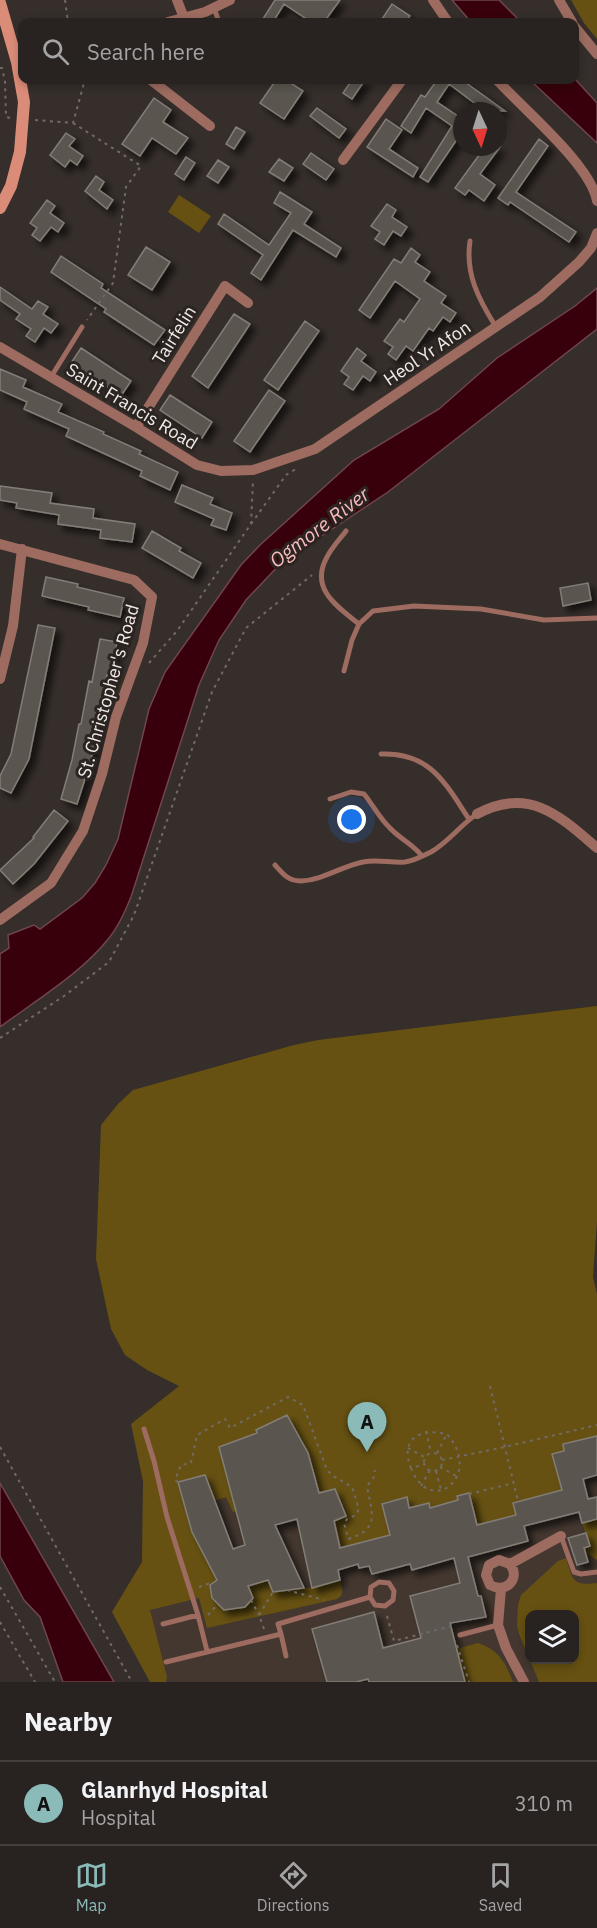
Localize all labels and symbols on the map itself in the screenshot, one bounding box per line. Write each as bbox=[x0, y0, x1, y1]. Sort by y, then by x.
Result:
north arrow bbox=[453, 102, 507, 156]
street label: Tairfelin bbox=[147, 301, 201, 369]
street label: Heol Yr Afon bbox=[379, 315, 475, 391]
street label: Saint Francis Road bbox=[62, 358, 202, 454]
water label: Ogmore River bbox=[264, 480, 375, 573]
street label: St. Christopher's Road bbox=[72, 601, 144, 781]
your location bbox=[337, 805, 366, 834]
pin: A bbox=[348, 1402, 386, 1452]

